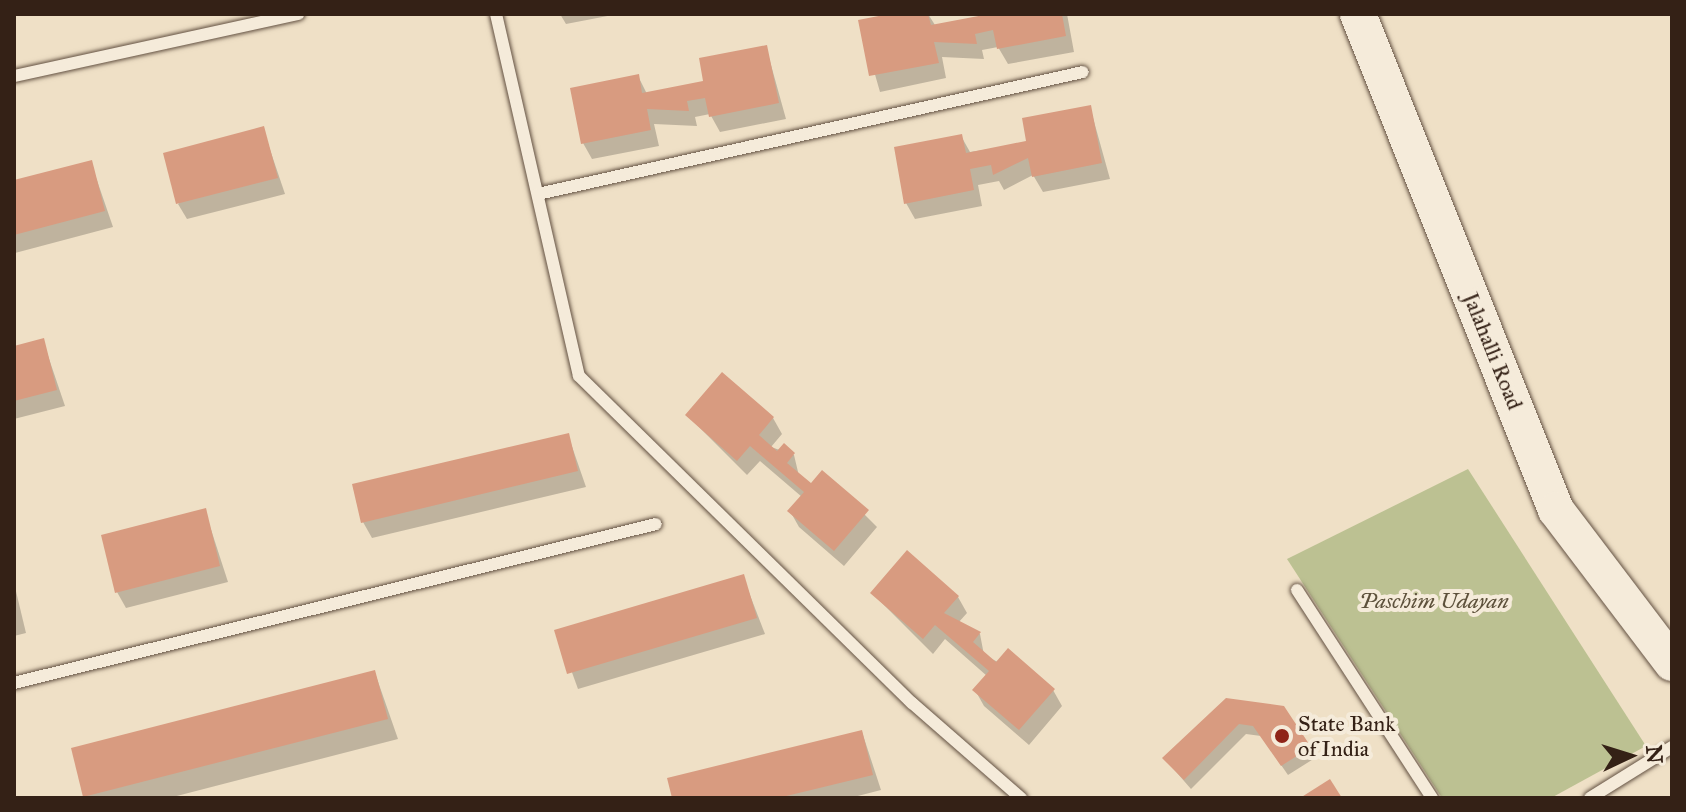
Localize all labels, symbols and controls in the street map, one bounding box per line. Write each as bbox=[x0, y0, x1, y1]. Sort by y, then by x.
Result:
street label: Jalahalli Road bbox=[1458, 289, 1528, 413]
park label: Paschim Udayan bbox=[1359, 588, 1509, 614]
place label: State Bank of India bbox=[1298, 710, 1395, 762]
north arrow bbox=[1590, 716, 1670, 796]
marker: State Bank of India bbox=[1273, 727, 1291, 745]
text: N bbox=[1640, 744, 1669, 765]

